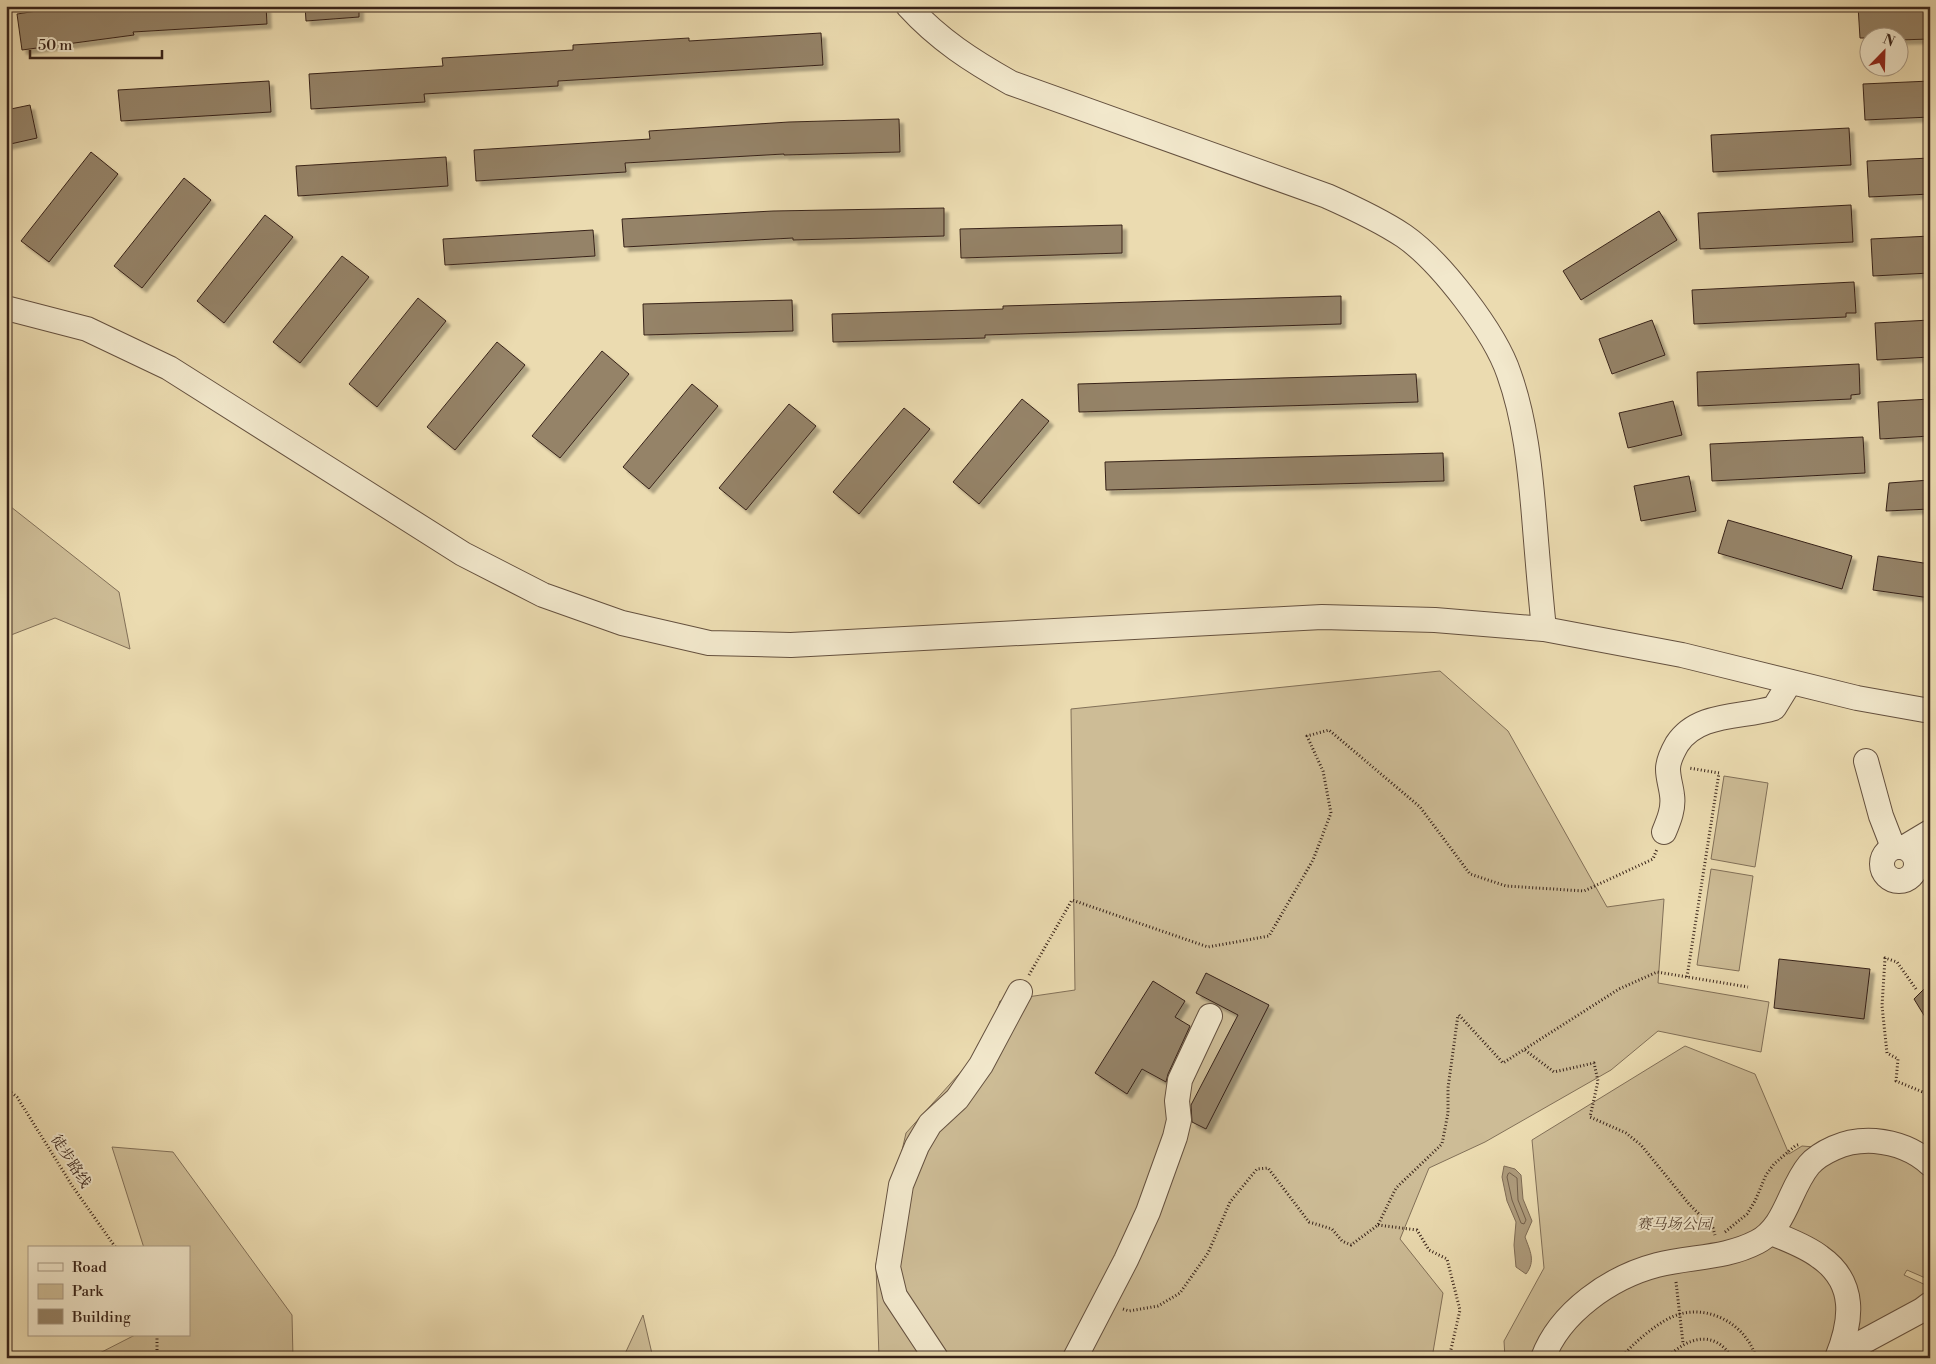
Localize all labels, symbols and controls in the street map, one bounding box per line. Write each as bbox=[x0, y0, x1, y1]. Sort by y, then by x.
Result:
scale bar bbox=[30, 28, 162, 60]
north arrow bbox=[1858, 28, 1908, 78]
text: N bbox=[1880, 31, 1897, 51]
text: 50 m bbox=[38, 36, 72, 55]
street label: 徒步路线 bbox=[46, 1131, 95, 1192]
park label: 赛马场公园 bbox=[1636, 1215, 1713, 1234]
legend bbox=[28, 1246, 190, 1336]
text: Road bbox=[72, 1258, 107, 1277]
text: Park bbox=[72, 1282, 104, 1301]
text: Building bbox=[71, 1308, 131, 1327]

